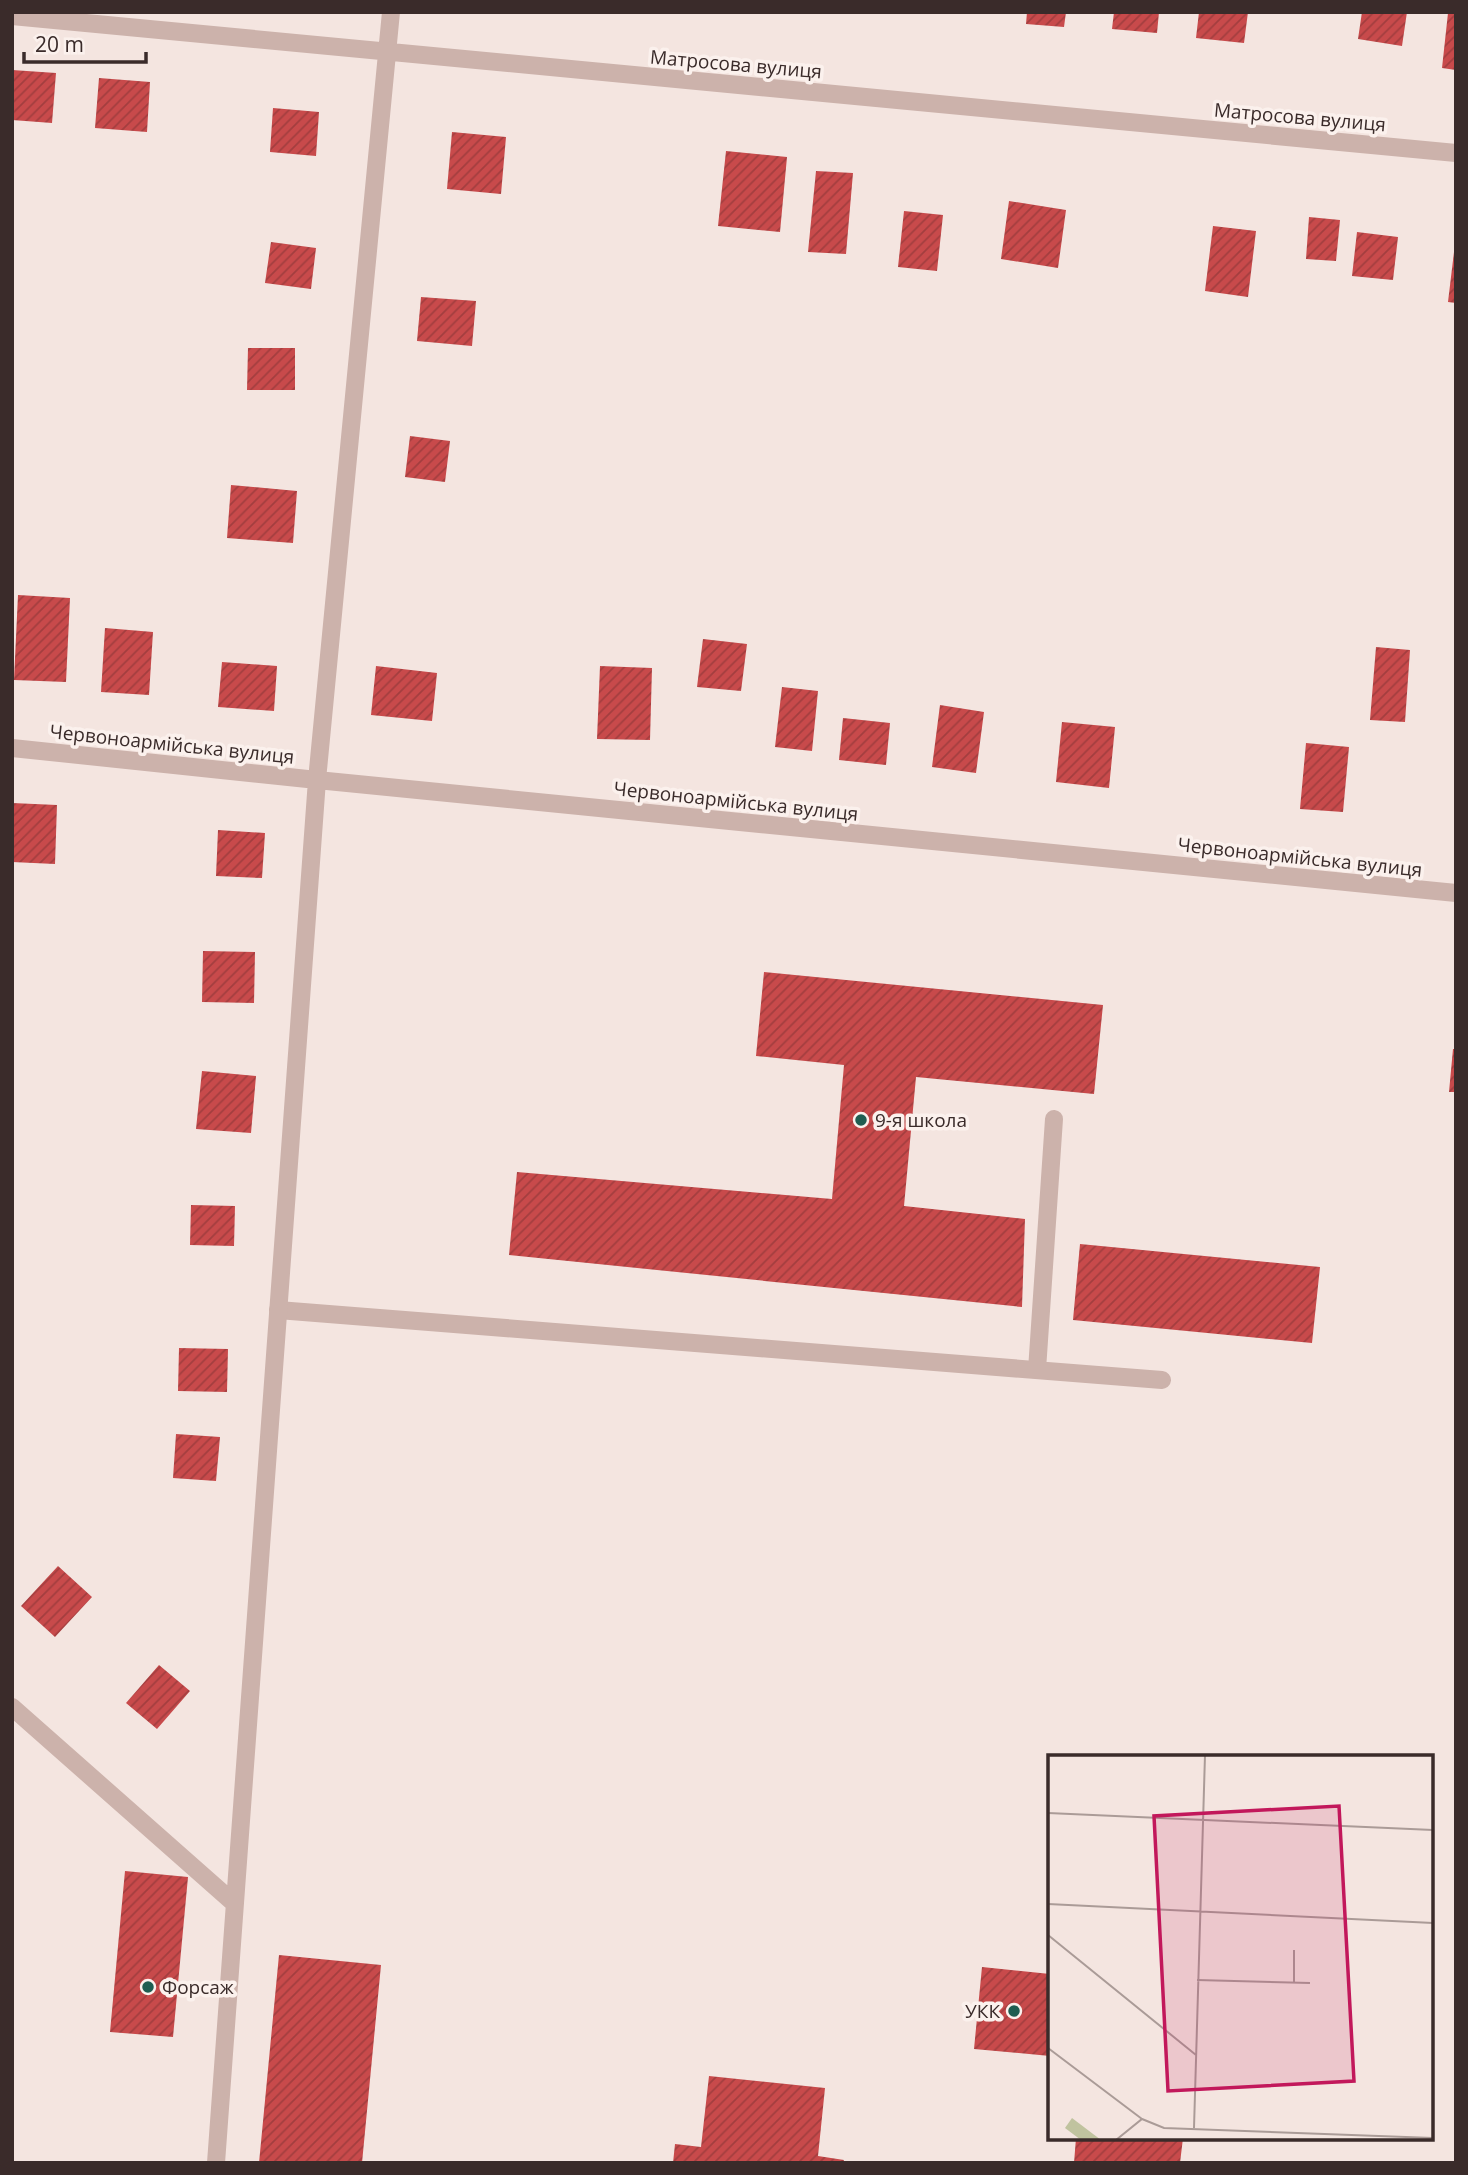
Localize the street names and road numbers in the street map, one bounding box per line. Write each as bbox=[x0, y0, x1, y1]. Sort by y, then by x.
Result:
street label: Матросова вулиця bbox=[649, 44, 823, 84]
street label: Матросова вулиця bbox=[1213, 97, 1387, 137]
street label: Червоноармійська вулиця bbox=[48, 718, 296, 770]
street label: Червоноармійська вулиця bbox=[612, 775, 860, 827]
street label: Червоноармійська вулиця bbox=[1176, 831, 1424, 883]

